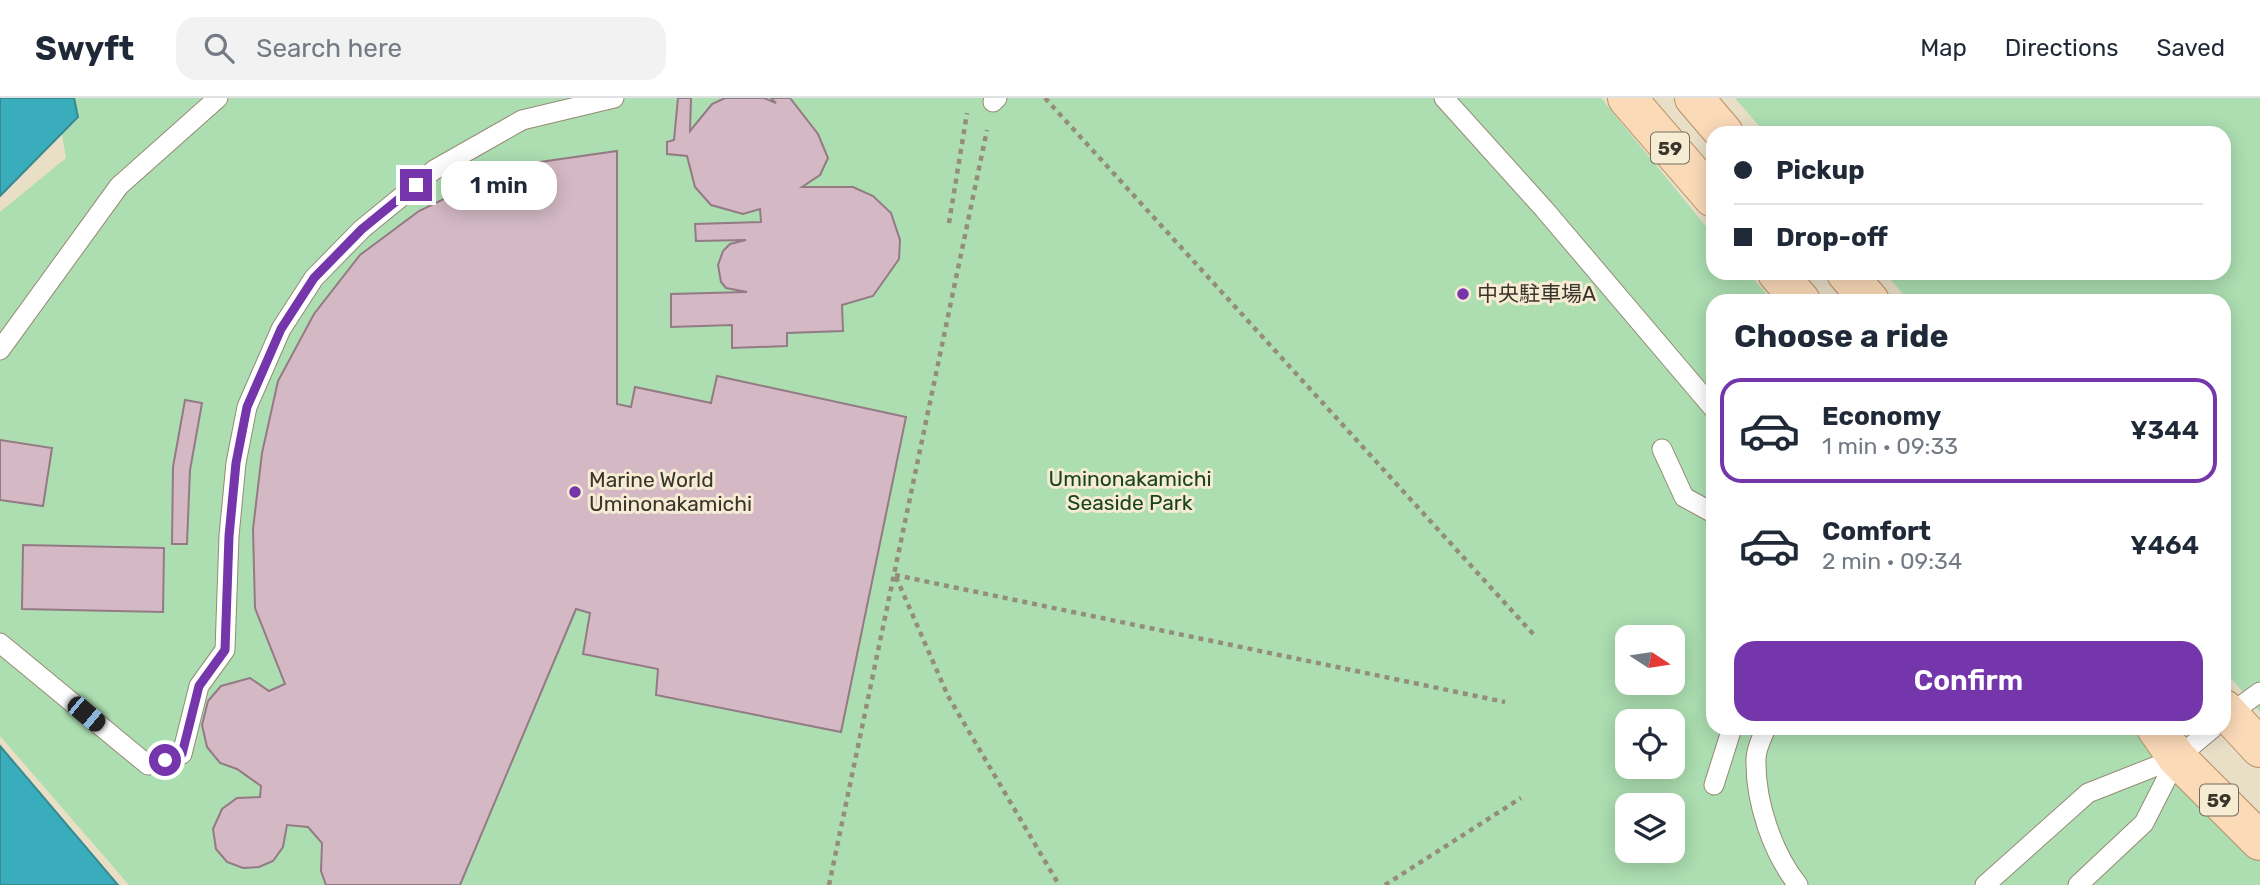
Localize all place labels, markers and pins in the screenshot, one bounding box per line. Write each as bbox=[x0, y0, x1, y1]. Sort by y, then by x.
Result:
place label: 中央駐車場A bbox=[1477, 281, 1596, 306]
marker: 中央駐車場A bbox=[1455, 286, 1471, 302]
place label: Marine World Uminonakamichi bbox=[589, 467, 752, 516]
marker: Marine World Uminonakamichi bbox=[567, 484, 583, 500]

